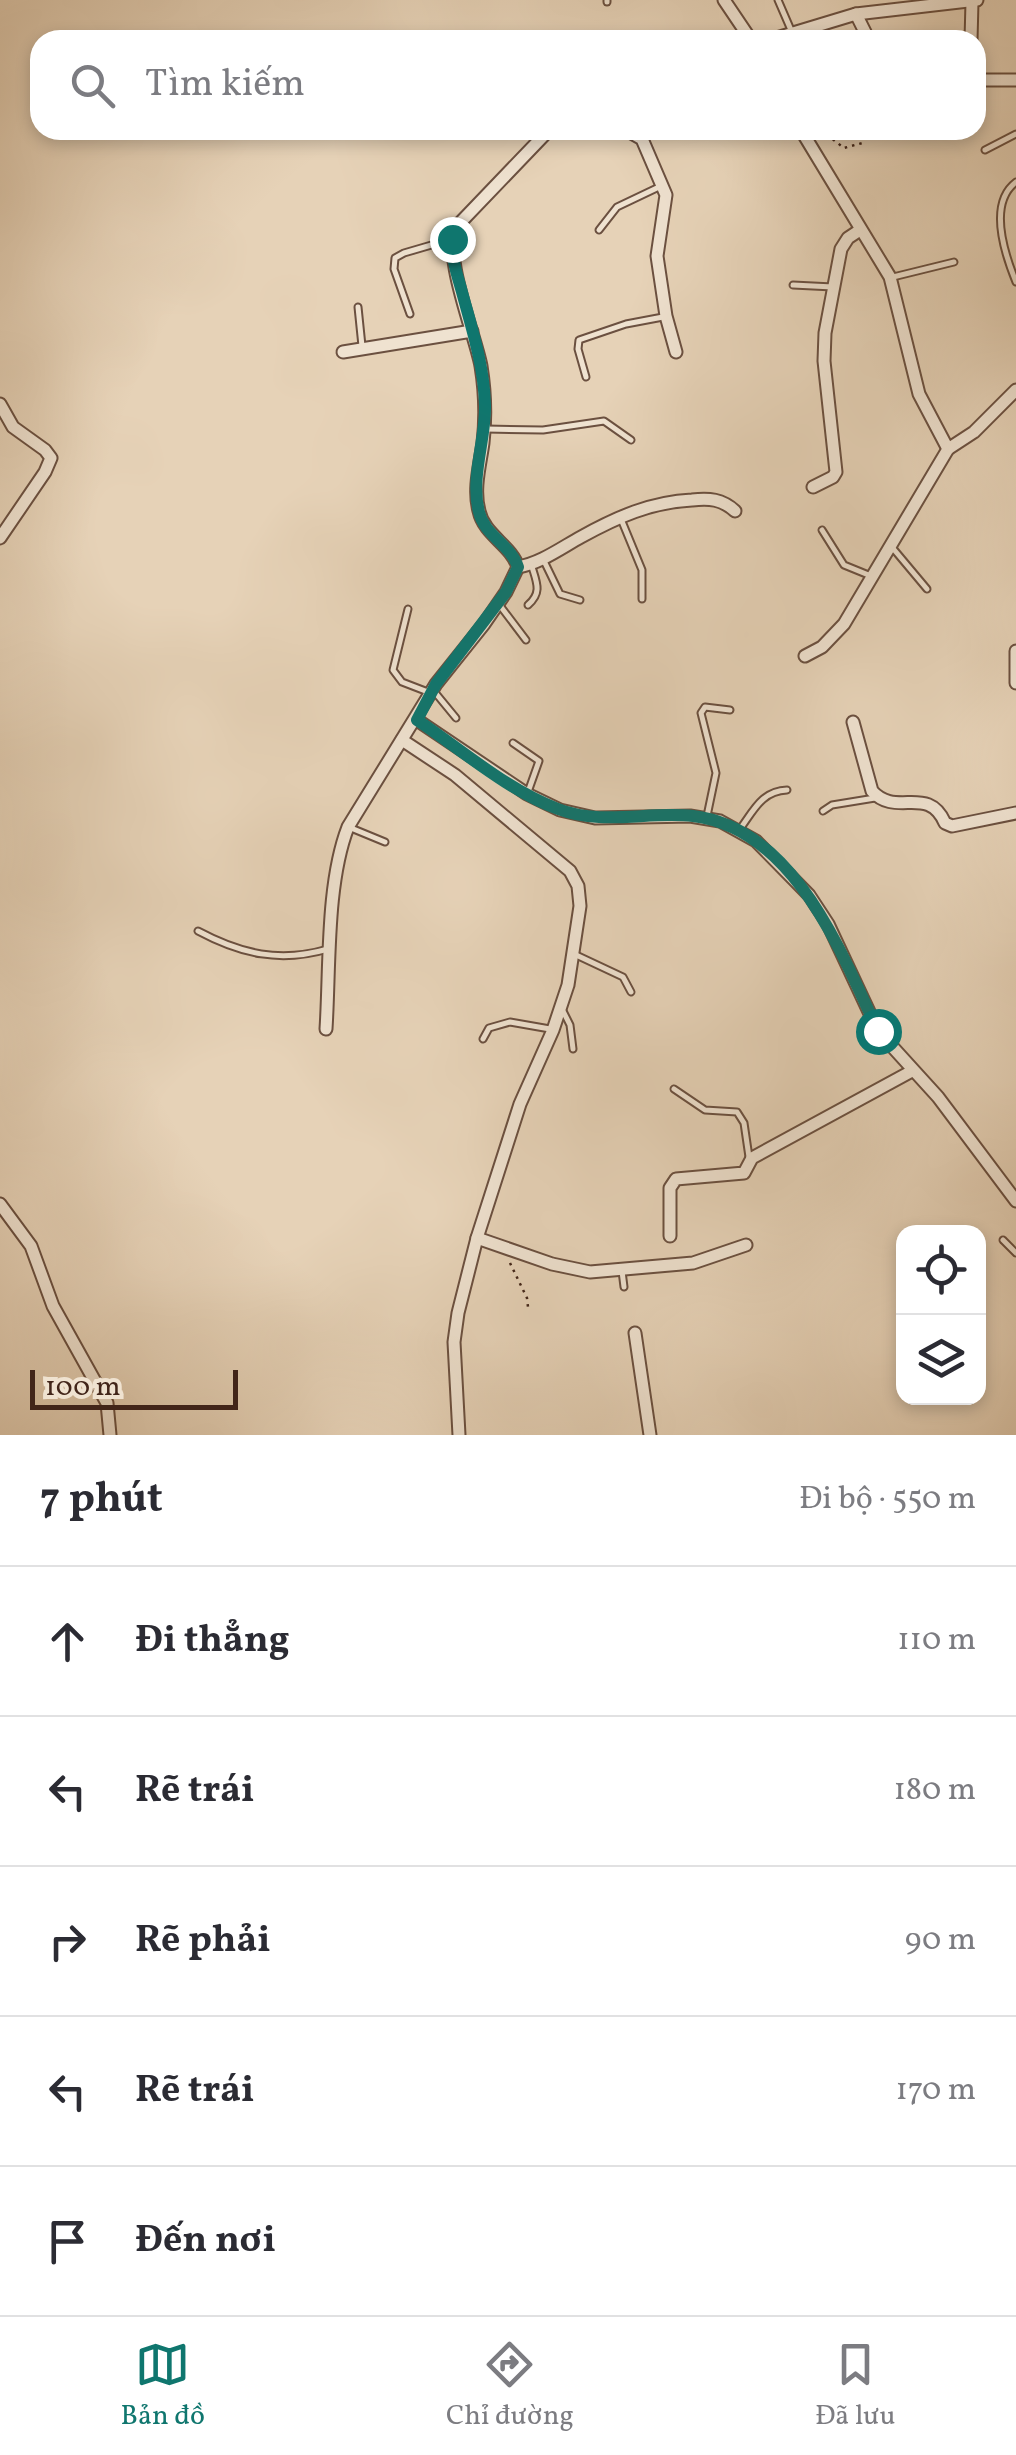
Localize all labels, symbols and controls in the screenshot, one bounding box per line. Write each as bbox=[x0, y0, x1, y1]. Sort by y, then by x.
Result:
search box bbox=[30, 30, 986, 140]
icon: search bbox=[65, 58, 120, 113]
text: Tìm kiếm bbox=[145, 59, 305, 112]
route end bbox=[430, 217, 476, 263]
route start bbox=[856, 1009, 902, 1055]
map controls bbox=[896, 1225, 986, 1405]
button: locate bbox=[896, 1225, 986, 1315]
button: layers bbox=[896, 1315, 986, 1405]
scale bar bbox=[30, 1365, 238, 1410]
text: 100 m bbox=[45, 1368, 120, 1407]
text: 7 phút bbox=[40, 1471, 163, 1530]
text: Đi bộ · 550 m bbox=[799, 1478, 976, 1522]
icon: ahead bbox=[40, 1614, 95, 1669]
text: Đi thẳng bbox=[135, 1615, 290, 1668]
text: 110 m bbox=[897, 1619, 976, 1663]
icon: left bbox=[40, 1764, 95, 1819]
text: Rẽ trái bbox=[135, 1765, 254, 1818]
text: 180 m bbox=[893, 1769, 976, 1813]
icon: right bbox=[40, 1914, 95, 1969]
text: Rẽ phải bbox=[135, 1915, 271, 1968]
text: 90 m bbox=[905, 1919, 976, 1963]
icon: left bbox=[40, 2064, 95, 2119]
text: Rẽ trái bbox=[135, 2065, 254, 2118]
text: 170 m bbox=[895, 2069, 976, 2113]
icon: arrive bbox=[40, 2214, 95, 2269]
text: Đến nơi bbox=[135, 2215, 276, 2268]
tab: Bản đồ bbox=[121, 2337, 205, 2436]
tab: Chỉ đường bbox=[446, 2337, 574, 2436]
tab: Đã lưu bbox=[815, 2337, 895, 2436]

